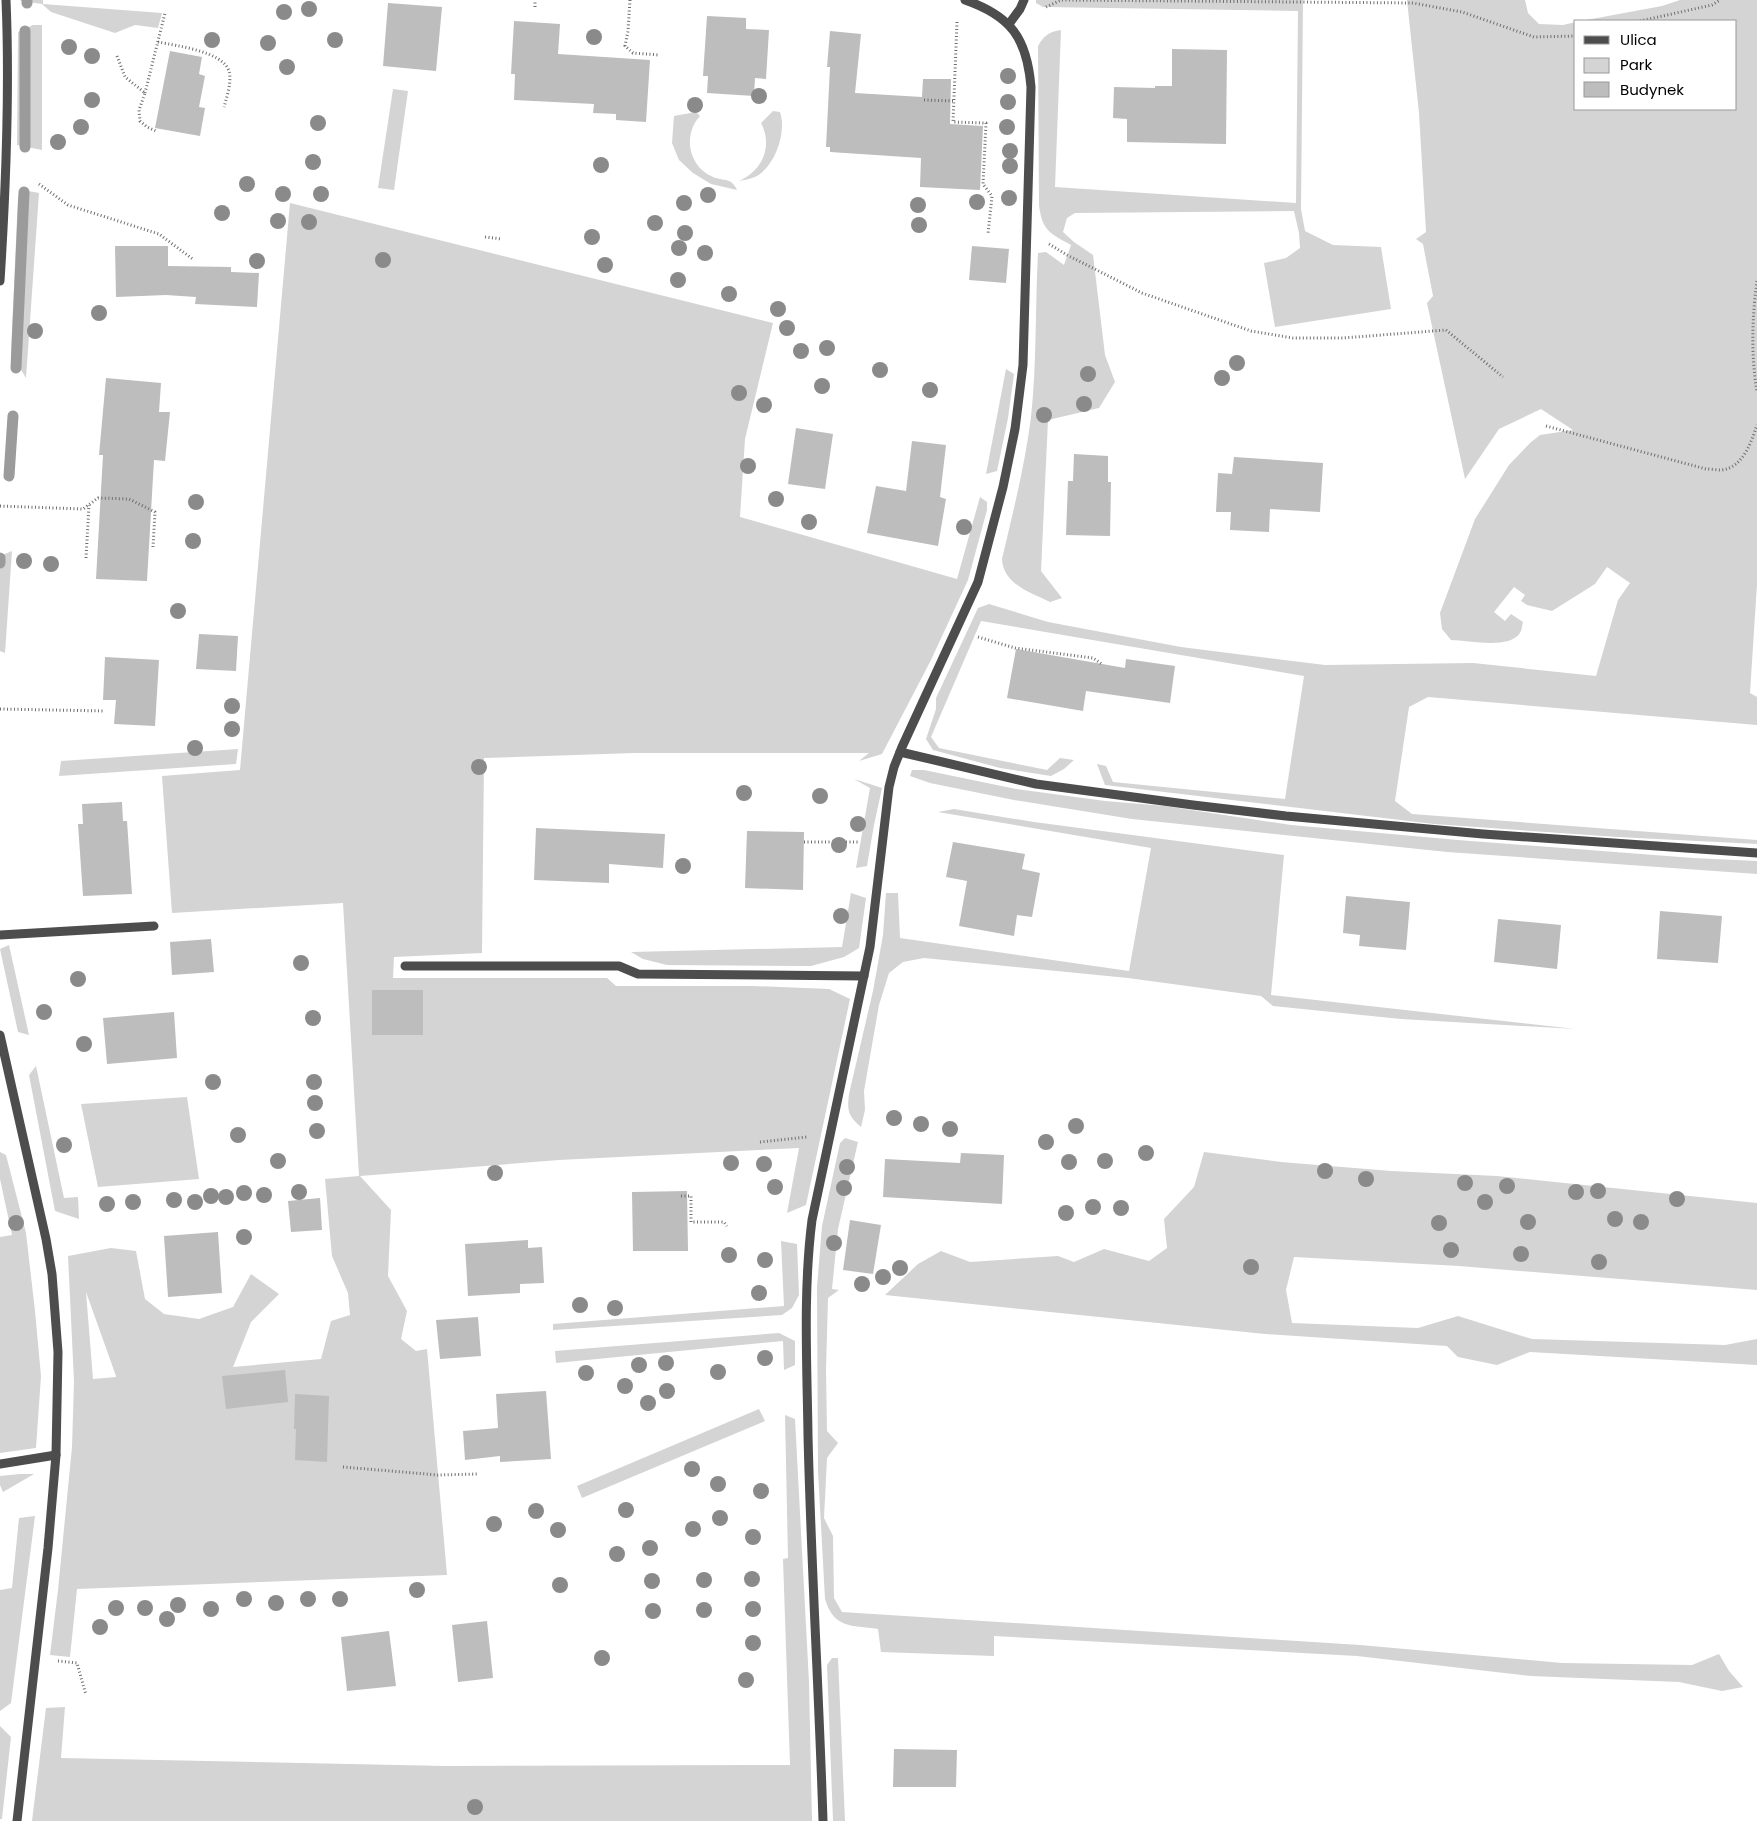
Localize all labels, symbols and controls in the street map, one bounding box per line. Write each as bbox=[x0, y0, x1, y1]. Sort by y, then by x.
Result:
legend bbox=[1574, 20, 1737, 110]
text: Ulica bbox=[1620, 29, 1657, 50]
text: Park bbox=[1620, 54, 1652, 75]
text: Budynek bbox=[1620, 79, 1684, 100]

